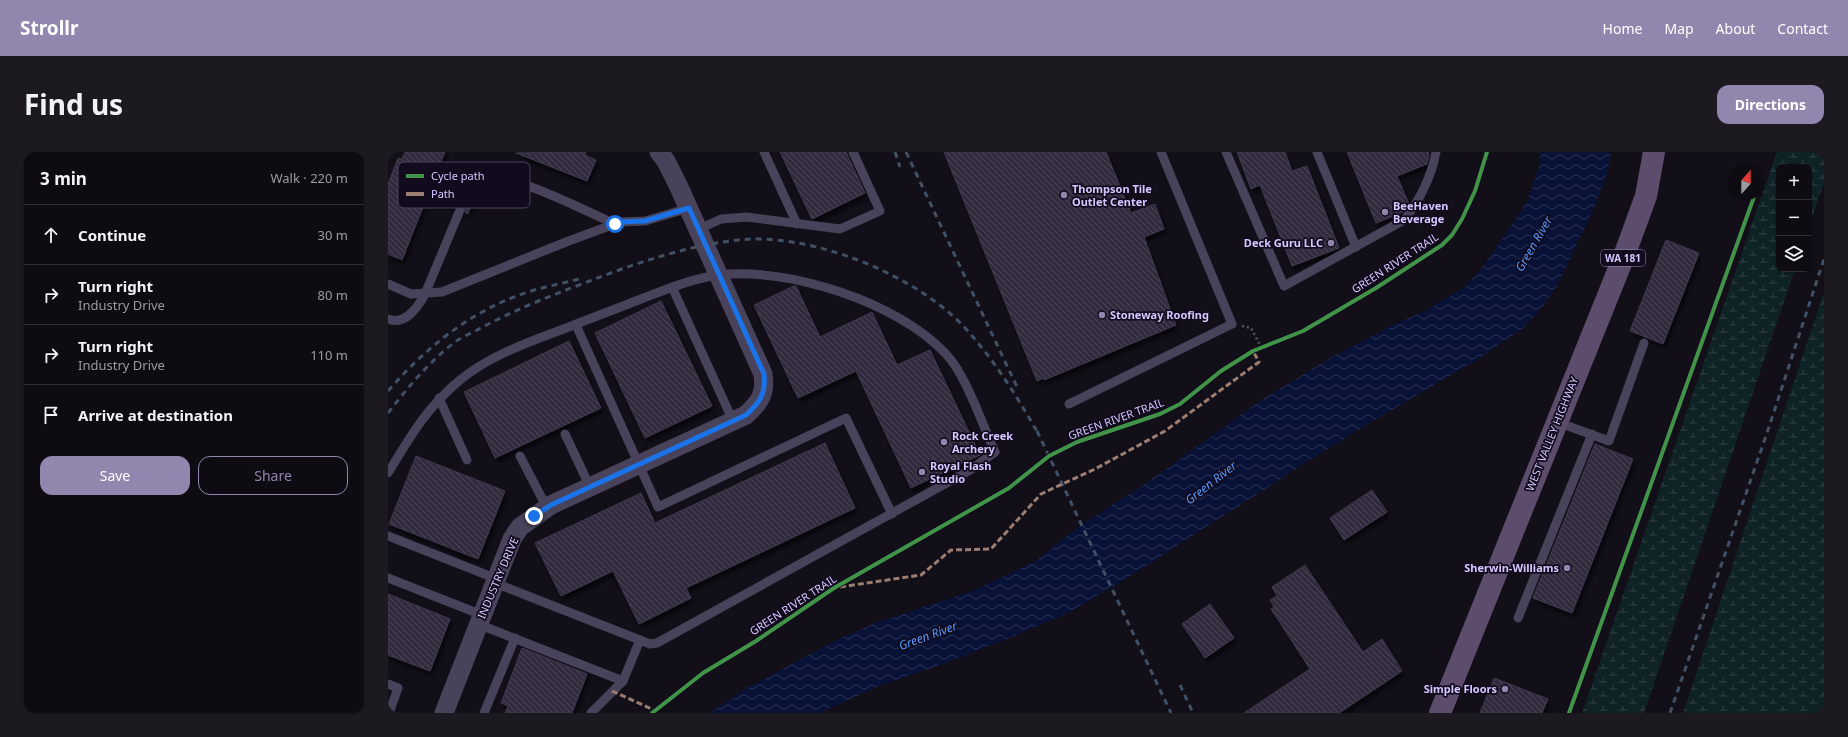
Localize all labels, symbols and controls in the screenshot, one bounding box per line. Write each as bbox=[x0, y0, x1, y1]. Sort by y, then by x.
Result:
text: Strollr bbox=[20, 15, 79, 41]
text: Home bbox=[1603, 19, 1642, 38]
text: Map bbox=[1664, 19, 1694, 38]
text: About bbox=[1716, 19, 1755, 38]
text: Contact bbox=[1777, 19, 1828, 38]
text: Find us bbox=[24, 85, 123, 123]
button: Directions bbox=[1717, 85, 1824, 124]
legend bbox=[398, 162, 530, 208]
north arrow bbox=[1728, 164, 1764, 200]
map controls bbox=[1776, 164, 1812, 272]
button: + bbox=[1776, 164, 1812, 200]
text: 3 min bbox=[40, 167, 87, 190]
text: Cycle path bbox=[431, 168, 484, 183]
text: Walk · 220 m bbox=[270, 169, 348, 187]
place label: Thompson Tile Outlet Center bbox=[1072, 181, 1152, 209]
text: Path bbox=[431, 186, 455, 201]
marker: Thompson Tile Outlet Center bbox=[1059, 190, 1069, 200]
place label: BeeHaven Beverage bbox=[1393, 198, 1448, 226]
button: − bbox=[1776, 200, 1812, 236]
marker: BeeHaven Beverage bbox=[1380, 207, 1390, 217]
water label: Green River bbox=[1511, 212, 1557, 274]
route start bbox=[606, 215, 624, 233]
icon: ahead bbox=[40, 224, 62, 246]
text: Continue bbox=[78, 225, 146, 245]
text: 30 m bbox=[318, 226, 348, 244]
street label: GREEN RIVER TRAIL bbox=[1348, 229, 1441, 296]
place label: Deck Guru LLC bbox=[1244, 235, 1323, 250]
button: layers bbox=[1776, 236, 1812, 272]
marker: Deck Guru LLC bbox=[1326, 238, 1336, 248]
road number: WA 181 bbox=[1601, 250, 1645, 266]
text: Turn right bbox=[78, 276, 153, 296]
icon: right bbox=[40, 284, 62, 306]
text: 80 m bbox=[318, 286, 348, 304]
text: Industry Drive bbox=[78, 296, 165, 314]
place label: Stoneway Roofing bbox=[1110, 307, 1209, 322]
marker: Stoneway Roofing bbox=[1097, 310, 1107, 320]
text: Turn right bbox=[78, 336, 153, 356]
icon: right bbox=[40, 344, 62, 366]
text: 110 m bbox=[310, 346, 348, 364]
text: Industry Drive bbox=[78, 356, 165, 374]
street label: WEST VALLEY HIGHWAY bbox=[1522, 374, 1582, 493]
street label: GREEN RIVER TRAIL bbox=[1066, 394, 1166, 443]
icon: arrive bbox=[40, 404, 62, 426]
text: Arrive at destination bbox=[78, 405, 233, 425]
place label: Rock Creek Archery bbox=[952, 428, 1013, 456]
marker: Rock Creek Archery bbox=[939, 437, 949, 447]
button: Save bbox=[40, 456, 190, 495]
button: Share bbox=[198, 456, 348, 495]
water label: Green River bbox=[1181, 456, 1241, 508]
place label: Royal Flash Studio bbox=[930, 458, 991, 486]
marker: Royal Flash Studio bbox=[917, 467, 927, 477]
route end bbox=[525, 507, 543, 525]
street label: INDUSTRY DRIVE bbox=[474, 535, 522, 621]
place label: Sherwin-Williams bbox=[1464, 560, 1559, 575]
marker: Sherwin-Williams bbox=[1562, 563, 1572, 573]
street label: GREEN RIVER TRAIL bbox=[746, 571, 839, 638]
water label: Green River bbox=[896, 617, 961, 654]
place label: Simple Floors bbox=[1424, 681, 1497, 696]
marker: Simple Floors bbox=[1500, 684, 1510, 694]

